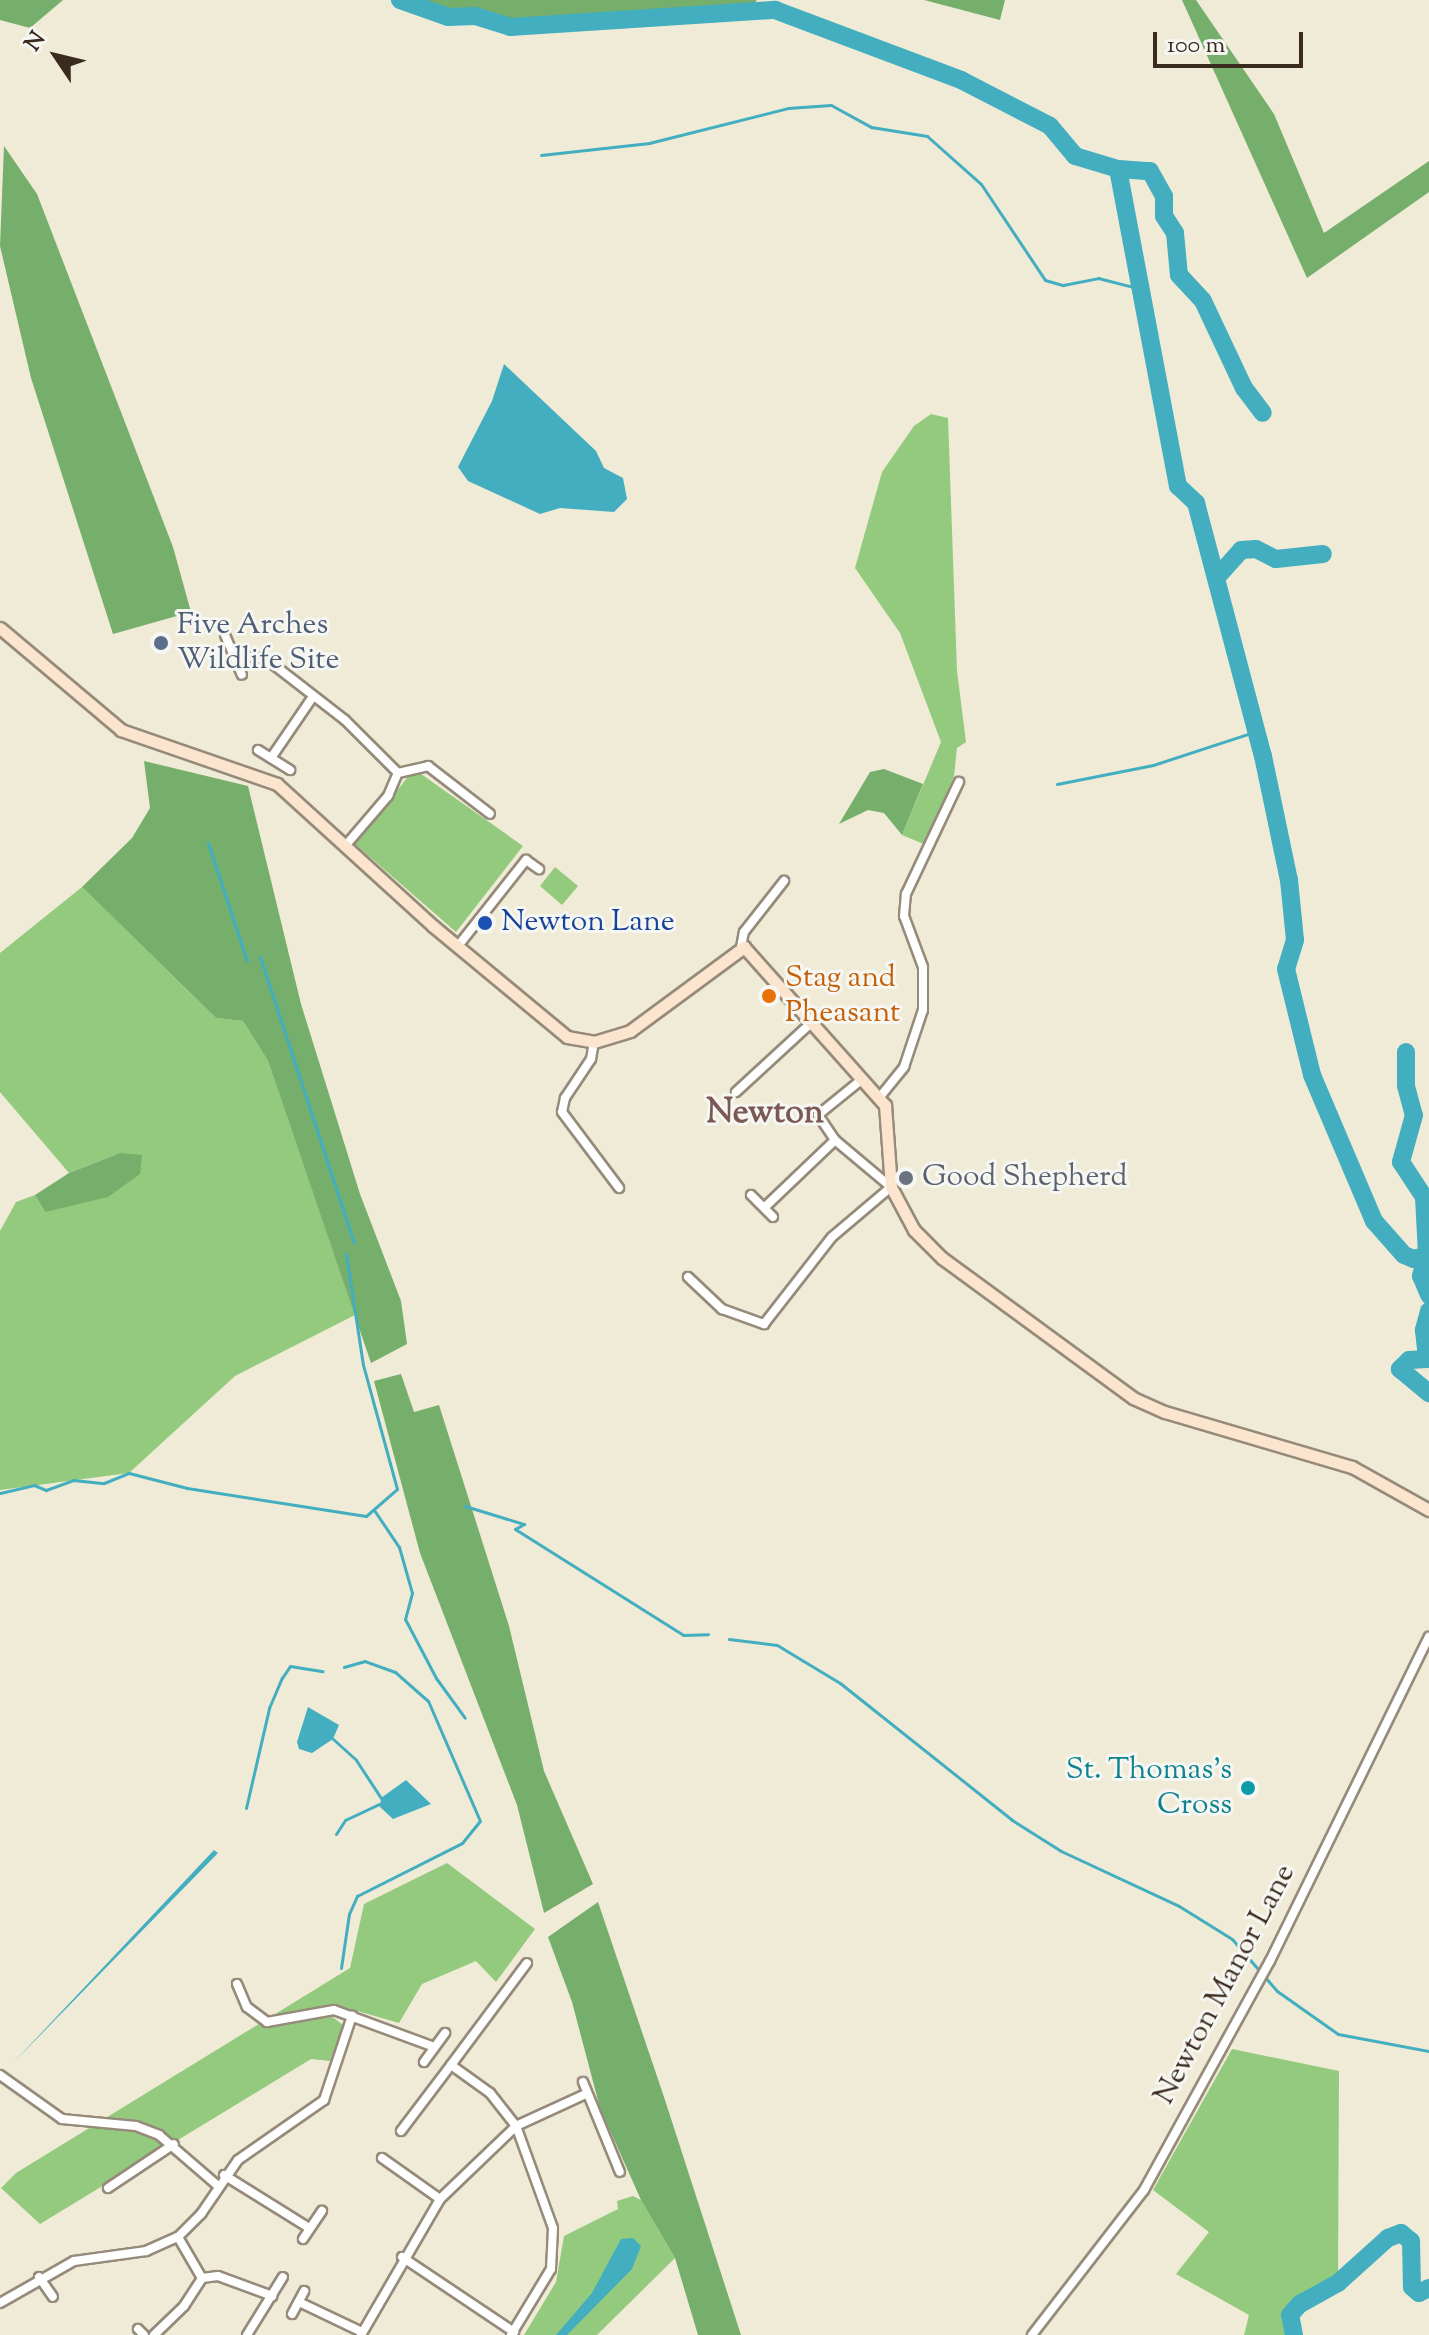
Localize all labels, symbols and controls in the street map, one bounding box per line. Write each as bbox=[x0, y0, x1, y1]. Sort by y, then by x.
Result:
north arrow bbox=[16, 16, 96, 96]
scale bar bbox=[1157, 16, 1307, 66]
text: N bbox=[18, 26, 54, 59]
text: 100 m bbox=[1167, 29, 1225, 63]
place label: Five Arches Wildlife Site bbox=[177, 608, 340, 678]
marker: Five Arches Wildlife Site bbox=[152, 634, 170, 652]
place label: Newton Lane bbox=[501, 905, 675, 941]
marker: Newton Lane bbox=[476, 914, 494, 932]
place label: Stag and Pheasant bbox=[785, 961, 900, 1032]
marker: Stag and Pheasant bbox=[760, 987, 778, 1005]
district label: Newton bbox=[706, 1094, 824, 1134]
place label: Good Shepherd bbox=[922, 1160, 1128, 1196]
marker: Good Shepherd bbox=[897, 1169, 915, 1187]
place label: St. Thomas's Cross bbox=[1066, 1753, 1232, 1824]
marker: St. Thomas's Cross bbox=[1239, 1779, 1257, 1797]
street label: Newton Manor Lane bbox=[1148, 1859, 1304, 2111]

